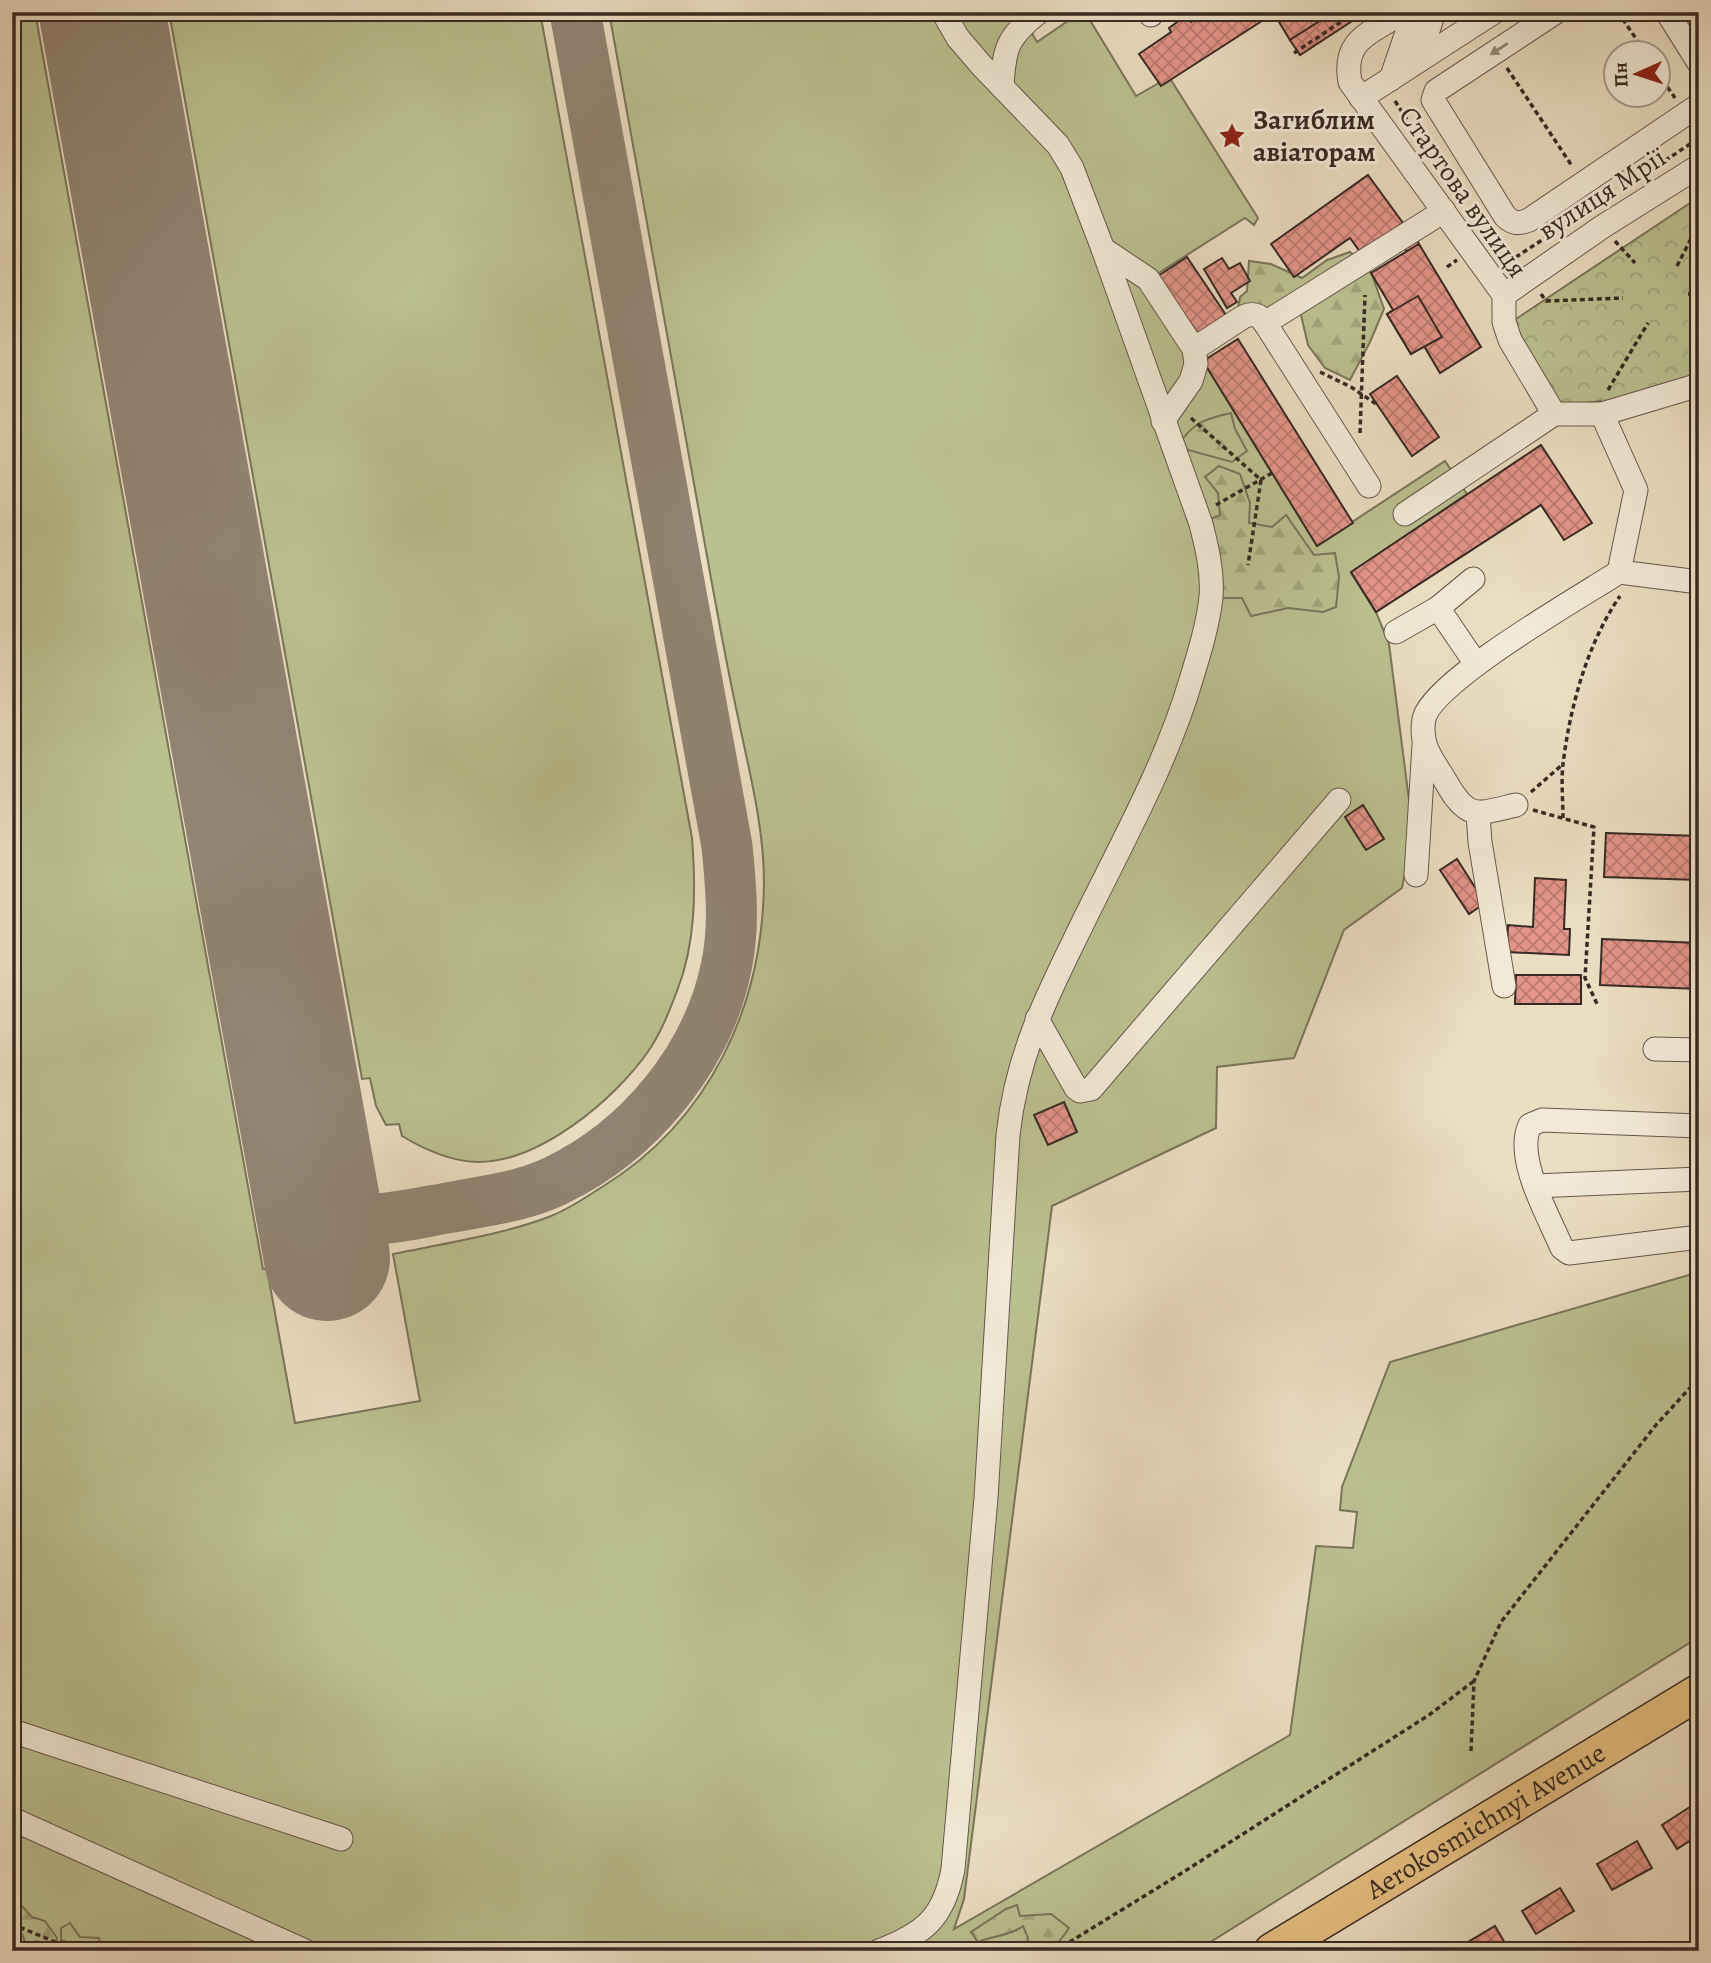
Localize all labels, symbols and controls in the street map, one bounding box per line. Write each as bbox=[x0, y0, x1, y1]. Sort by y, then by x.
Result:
north arrow bbox=[1602, 38, 1672, 108]
one-way arrow bbox=[1489, 43, 1509, 56]
text: Пн bbox=[1607, 62, 1635, 88]
street label: Стартова вулиця bbox=[1390, 99, 1536, 285]
place label: Загиблим авіаторам bbox=[1253, 101, 1376, 171]
place icon: Загиблим авіаторам bbox=[1217, 121, 1247, 151]
street label: вулиця Мрії bbox=[1531, 138, 1673, 249]
street label: Aerokosmichnyi Avenue bbox=[1358, 1734, 1613, 1909]

